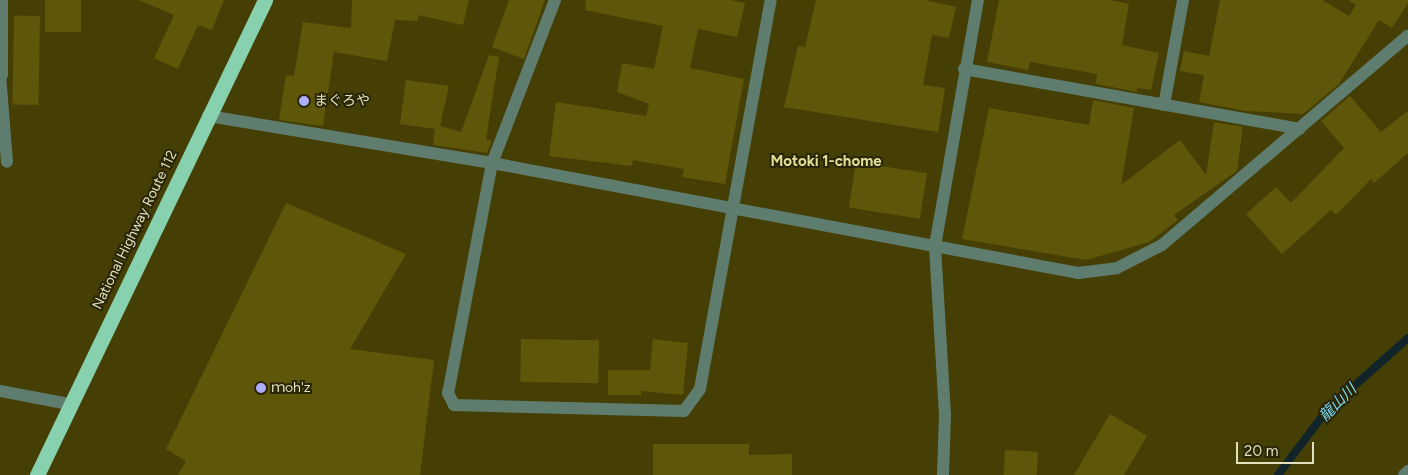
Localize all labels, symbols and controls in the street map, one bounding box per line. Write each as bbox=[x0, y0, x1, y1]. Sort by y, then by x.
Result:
place label: まぐろや bbox=[314, 93, 370, 109]
marker: まぐろや bbox=[298, 95, 310, 107]
street label: National Highway Route 112 bbox=[89, 148, 181, 312]
district label: Motoki 1-chome bbox=[770, 153, 882, 171]
place label: ｍoh'z bbox=[271, 380, 311, 396]
water label: 龍山川 bbox=[1316, 381, 1360, 425]
marker: ｍoh'z bbox=[255, 382, 267, 394]
scale bar bbox=[1238, 432, 1316, 464]
text: 20 m bbox=[1244, 442, 1278, 460]

